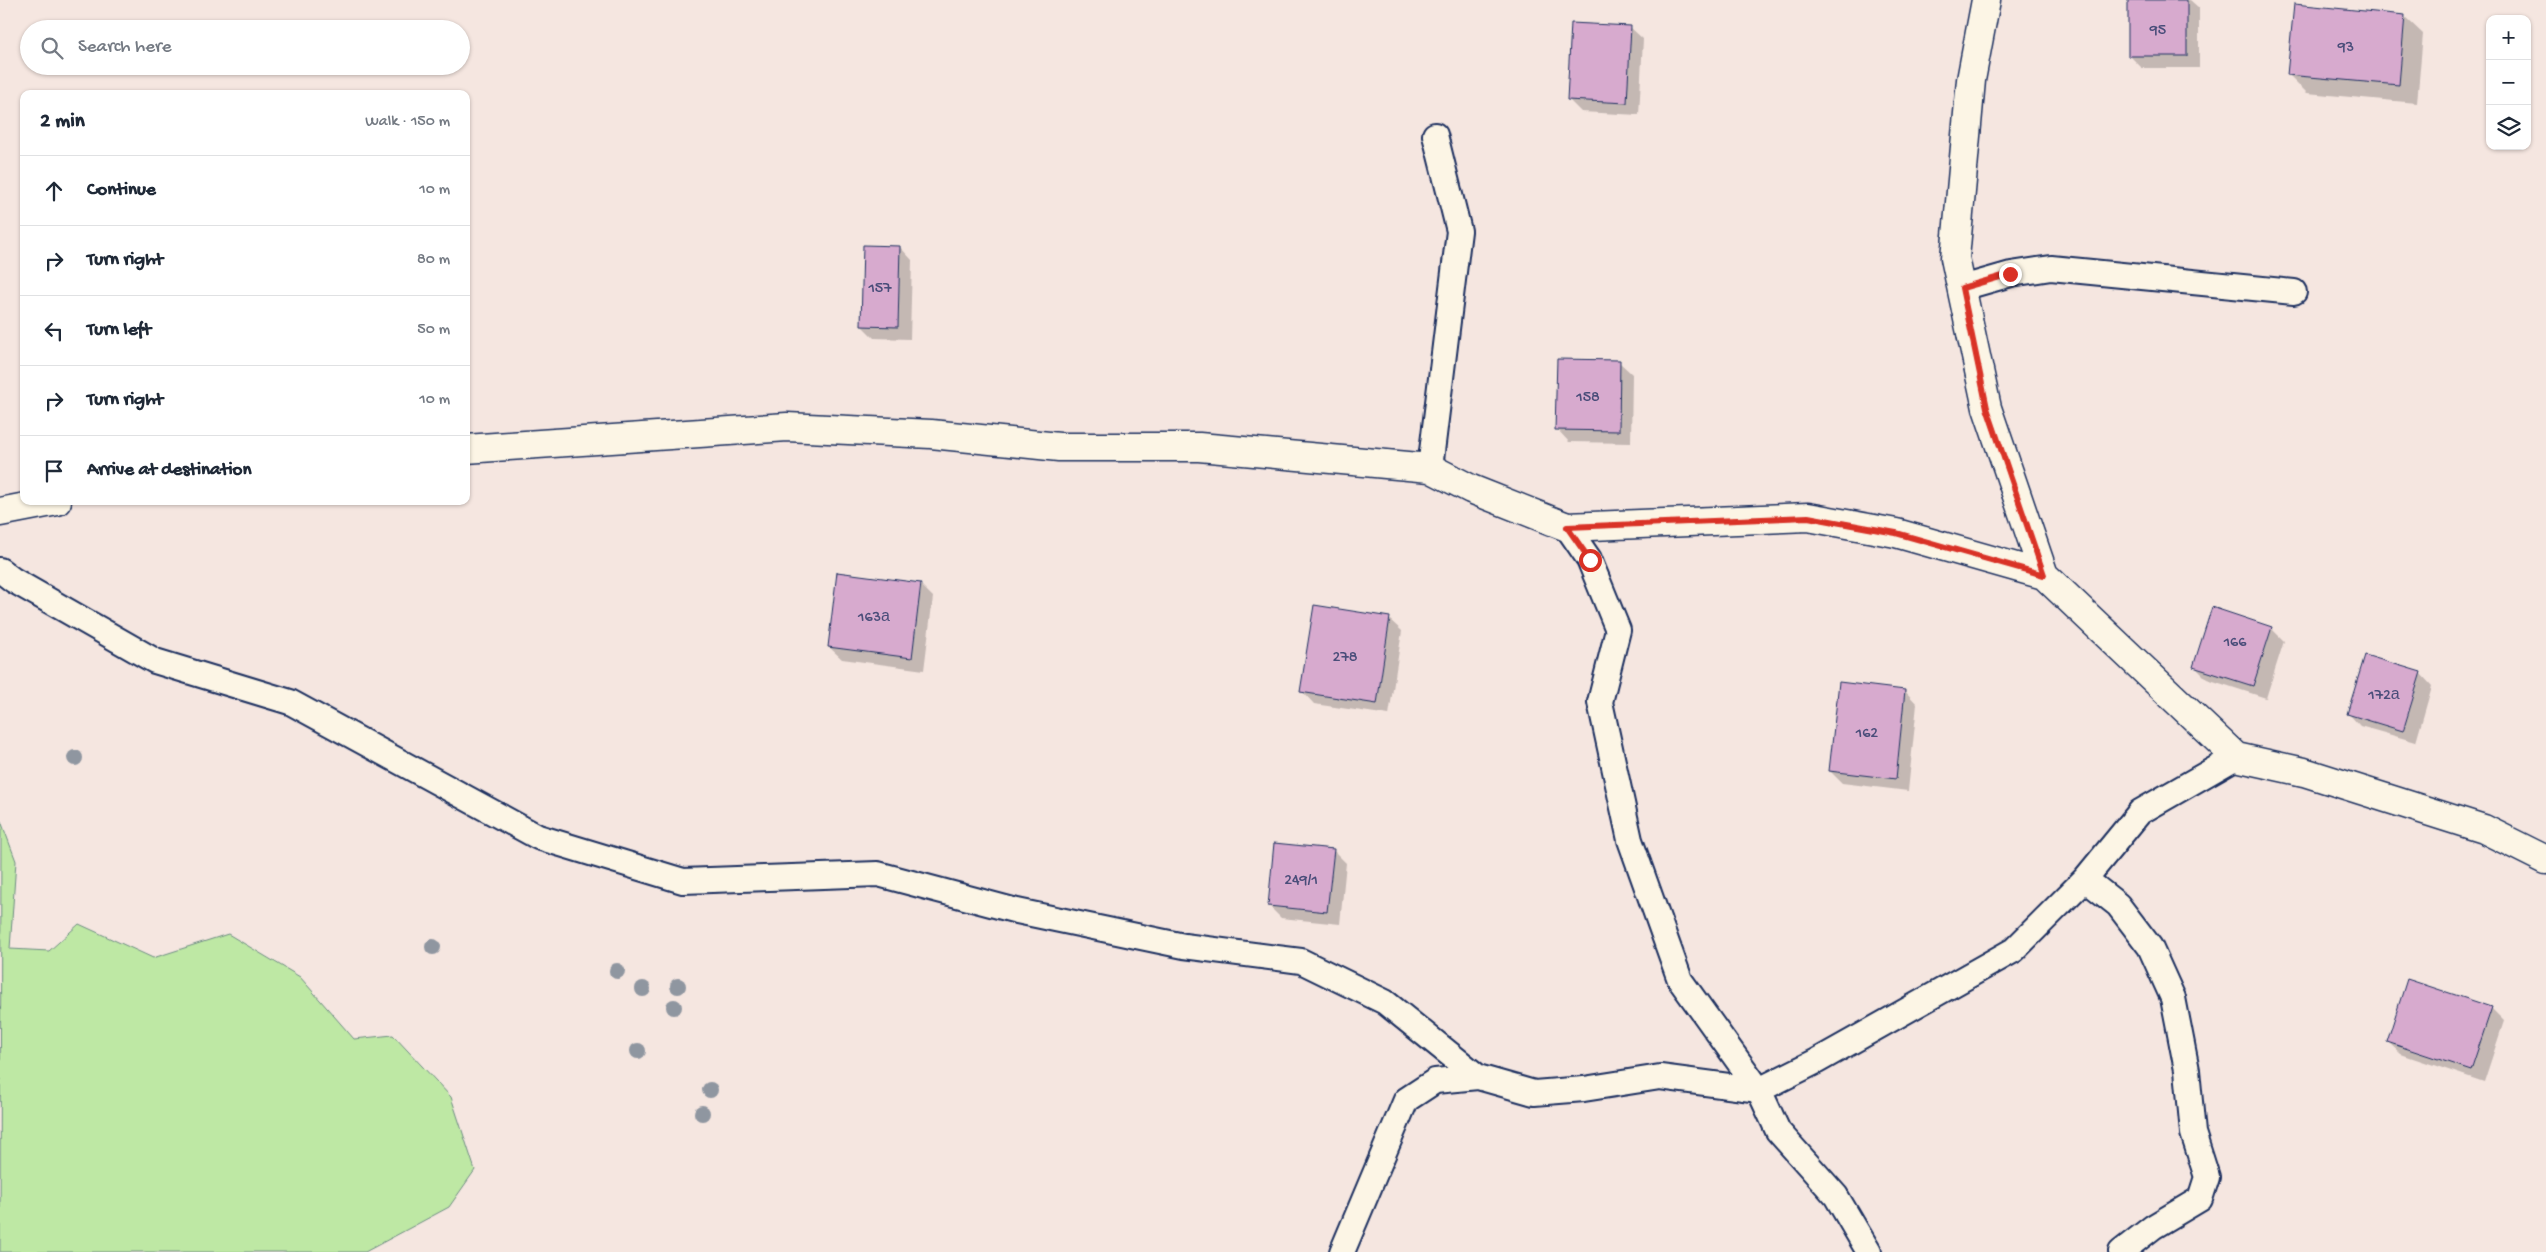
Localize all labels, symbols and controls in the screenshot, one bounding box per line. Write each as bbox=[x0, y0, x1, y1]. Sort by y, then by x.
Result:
map controls bbox=[2486, 15, 2531, 150]
button: + bbox=[2486, 15, 2531, 60]
search box bbox=[20, 20, 470, 75]
house number: 95 bbox=[2149, 22, 2166, 41]
icon: search bbox=[38, 34, 66, 62]
text: Search here bbox=[78, 36, 172, 59]
house number: 93 bbox=[2337, 39, 2354, 58]
button: − bbox=[2486, 60, 2531, 105]
button: layers bbox=[2486, 105, 2531, 150]
text: 2 min bbox=[40, 110, 85, 135]
text: Walk · 150 m bbox=[365, 113, 450, 132]
icon: ahead bbox=[40, 177, 68, 205]
text: Continue bbox=[87, 179, 156, 202]
text: 10 m bbox=[419, 181, 450, 200]
icon: right bbox=[40, 247, 68, 275]
text: Turn right bbox=[87, 249, 163, 272]
text: 80 m bbox=[417, 251, 450, 270]
route end bbox=[1999, 263, 2022, 286]
house number: 157 bbox=[867, 280, 892, 299]
icon: left bbox=[40, 317, 68, 345]
text: Turn left bbox=[87, 319, 151, 342]
text: 50 m bbox=[417, 321, 450, 340]
icon: right bbox=[40, 387, 68, 415]
text: Turn right bbox=[87, 389, 163, 412]
house number: 158 bbox=[1575, 389, 1600, 408]
text: 10 m bbox=[419, 391, 450, 410]
icon: arrive bbox=[40, 457, 68, 485]
text: Arrive at destination bbox=[87, 459, 251, 482]
route start bbox=[1579, 549, 1602, 572]
house number: 163а bbox=[857, 609, 890, 628]
house number: 166 bbox=[2223, 634, 2247, 653]
house number: 278 bbox=[1333, 649, 1358, 668]
house number: 172а bbox=[2367, 687, 2400, 706]
house number: 162 bbox=[1855, 725, 1878, 744]
house number: 249/1 bbox=[1284, 872, 1318, 891]

